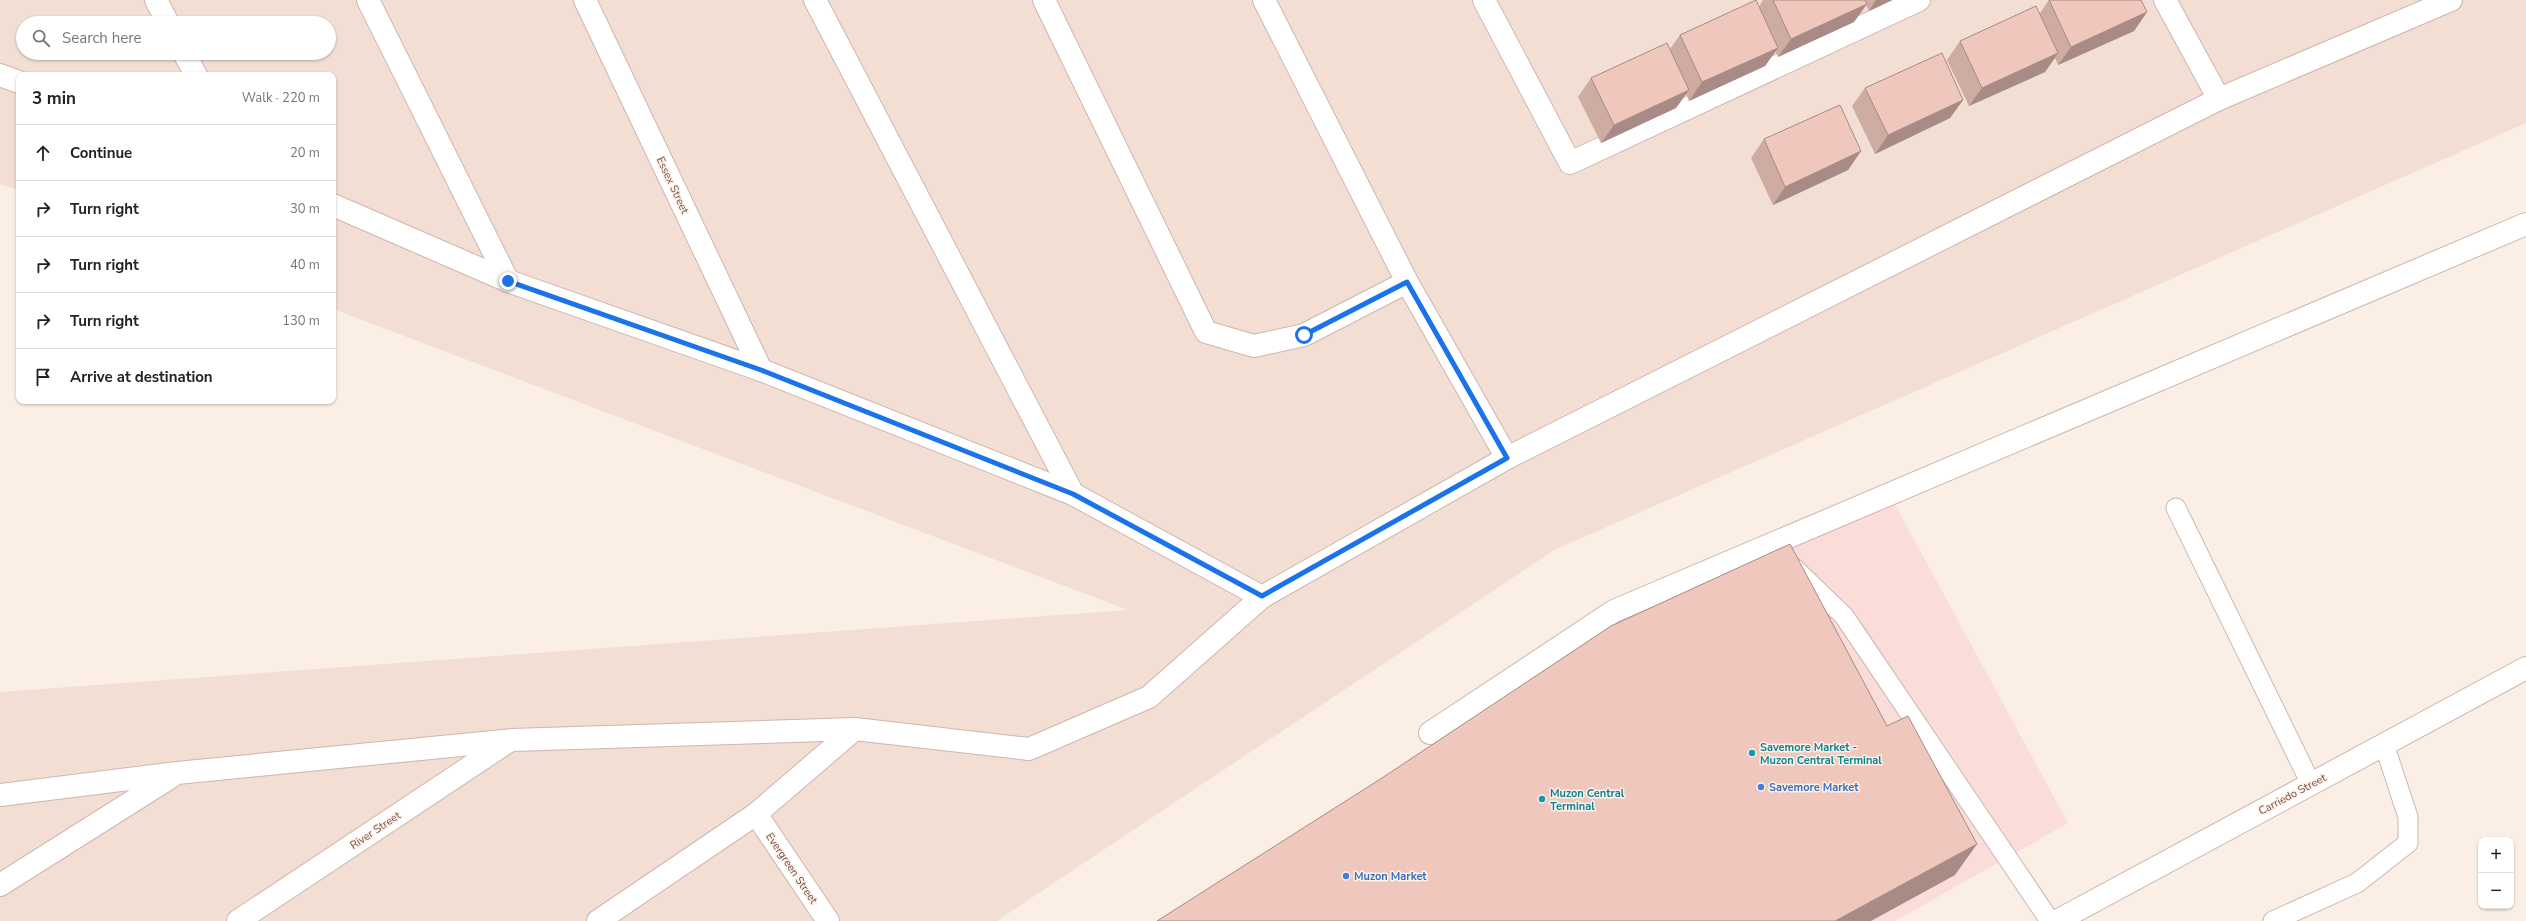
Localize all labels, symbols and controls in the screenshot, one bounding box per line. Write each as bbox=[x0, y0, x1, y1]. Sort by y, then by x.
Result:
search box bbox=[16, 16, 336, 60]
icon: search bbox=[30, 27, 52, 49]
text: Search here bbox=[62, 28, 142, 48]
text: 3 min bbox=[32, 87, 76, 110]
text: Walk · 220 m bbox=[242, 89, 320, 107]
icon: ahead bbox=[32, 142, 54, 164]
text: Continue bbox=[70, 143, 132, 163]
text: 20 m bbox=[290, 144, 320, 162]
street label: Essex Street bbox=[653, 154, 692, 216]
icon: right bbox=[32, 198, 54, 220]
text: Turn right bbox=[70, 199, 139, 219]
text: 30 m bbox=[290, 200, 320, 218]
icon: right bbox=[32, 254, 54, 276]
text: Turn right bbox=[70, 255, 139, 275]
text: 40 m bbox=[290, 256, 320, 274]
route end bbox=[499, 272, 517, 290]
icon: right bbox=[32, 310, 54, 332]
text: Turn right bbox=[70, 311, 139, 331]
text: 130 m bbox=[282, 312, 320, 330]
route start bbox=[1295, 326, 1313, 344]
icon: arrive bbox=[32, 366, 54, 388]
text: Arrive at destination bbox=[70, 367, 213, 387]
place label: Savemore Market - Muzon Central Terminal bbox=[1760, 740, 1882, 768]
marker: Savemore Market - Muzon Central Terminal bbox=[1747, 748, 1757, 758]
street label: Carriedo Street bbox=[2256, 770, 2329, 819]
place label: Savemore Market bbox=[1769, 780, 1859, 795]
marker: Savemore Market bbox=[1756, 782, 1766, 792]
place label: Muzon Central Terminal bbox=[1550, 786, 1625, 814]
marker: Muzon Central Terminal bbox=[1537, 794, 1547, 804]
street label: River Street bbox=[347, 808, 404, 853]
street label: Evergreen Street bbox=[762, 830, 821, 907]
map controls bbox=[2478, 837, 2514, 909]
button: + bbox=[2478, 837, 2514, 873]
place label: Muzon Market bbox=[1354, 869, 1427, 884]
marker: Muzon Market bbox=[1341, 871, 1351, 881]
button: − bbox=[2478, 873, 2514, 909]

